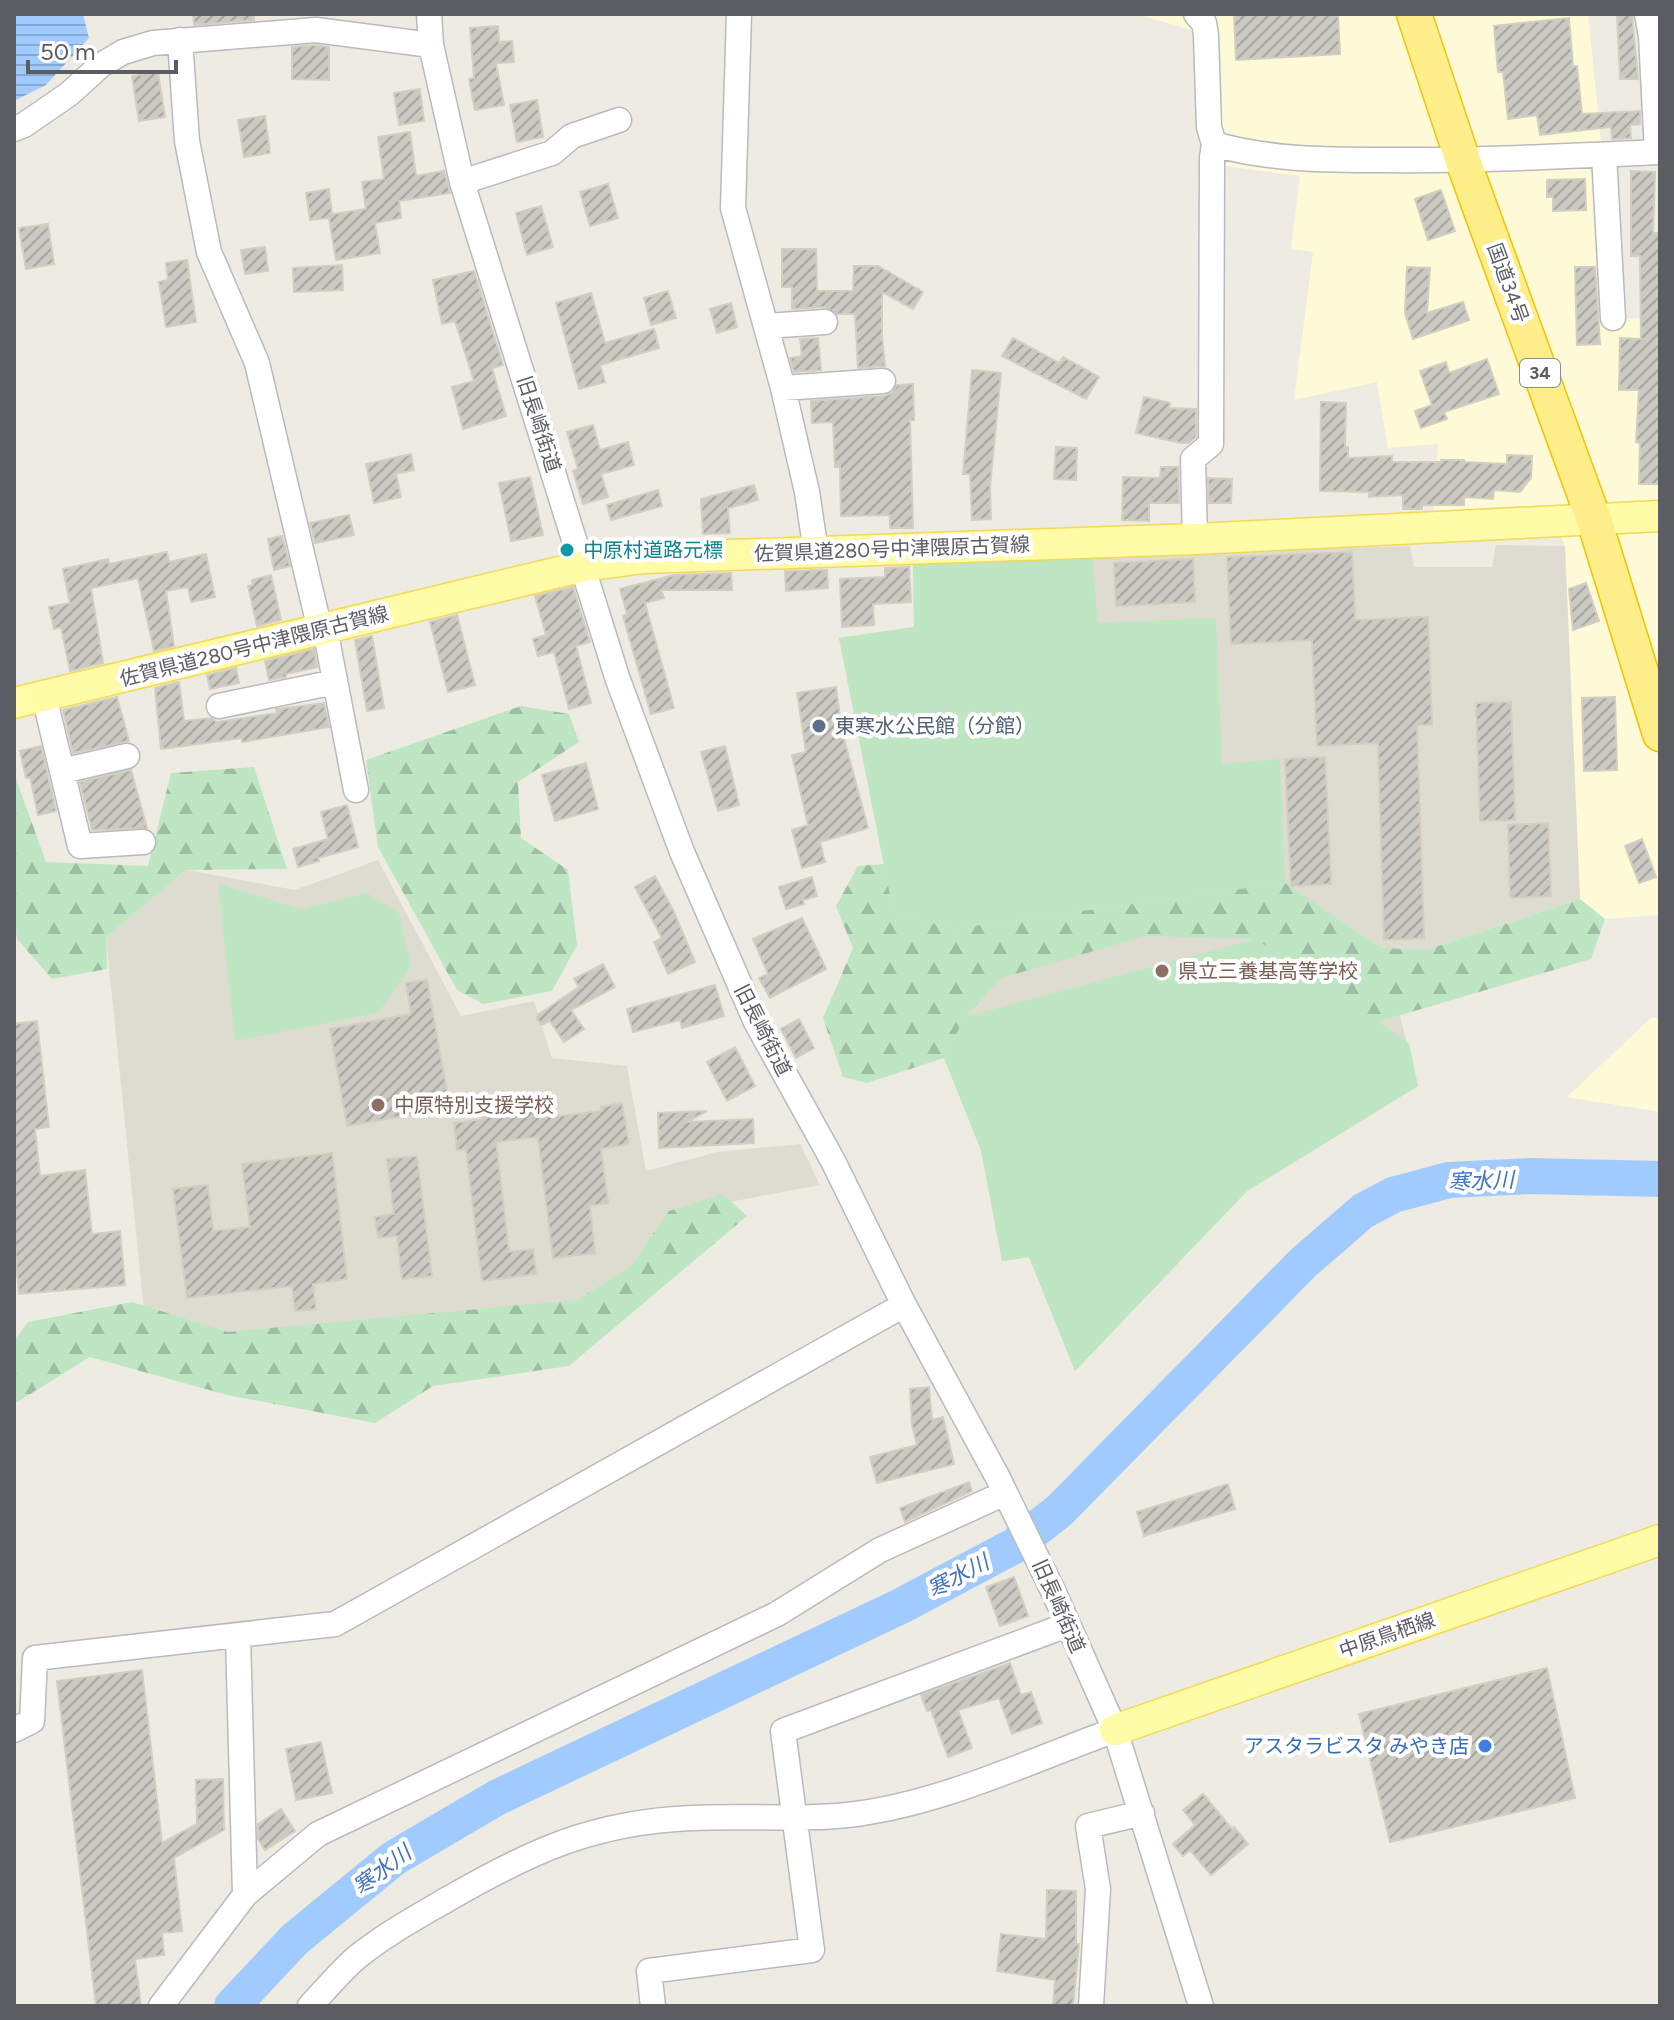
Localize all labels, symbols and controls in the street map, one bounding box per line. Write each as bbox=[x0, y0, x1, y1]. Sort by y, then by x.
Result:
scale bar bbox=[28, 24, 176, 74]
text: 50 m bbox=[40, 37, 96, 66]
street label: 国道34号 bbox=[1482, 240, 1534, 326]
road number: 34 bbox=[1520, 359, 1560, 387]
street label: 旧長崎街道 bbox=[512, 373, 566, 475]
street label: 佐賀県道280号中津隈原古賀線 bbox=[754, 532, 1030, 566]
place label: 中原村道路元標 bbox=[583, 538, 723, 562]
marker: 中原村道路元標 bbox=[558, 541, 576, 559]
street label: 佐賀県道280号中津隈原古賀線 bbox=[117, 601, 391, 691]
place label: 東寒水公民館（分館） bbox=[835, 714, 1035, 738]
marker: 東寒水公民館（分館） bbox=[810, 717, 828, 735]
place label: 県立三養基高等学校 bbox=[1178, 959, 1358, 983]
marker: 県立三養基高等学校 bbox=[1153, 962, 1171, 980]
street label: 旧長崎街道 bbox=[730, 980, 796, 1080]
place label: 中原特別支援学校 bbox=[394, 1093, 554, 1117]
marker: 中原特別支援学校 bbox=[369, 1096, 387, 1114]
water label: 寒水川 bbox=[1448, 1166, 1516, 1196]
water label: 寒水川 bbox=[923, 1548, 995, 1603]
street label: 旧長崎街道 bbox=[1028, 1555, 1090, 1657]
street label: 中原鳥栖線 bbox=[1336, 1607, 1438, 1663]
place label: アスタラビスタ みやき店 bbox=[1244, 1734, 1469, 1758]
marker: アスタラビスタ みやき店 bbox=[1476, 1737, 1494, 1755]
water label: 寒水川 bbox=[348, 1838, 418, 1901]

